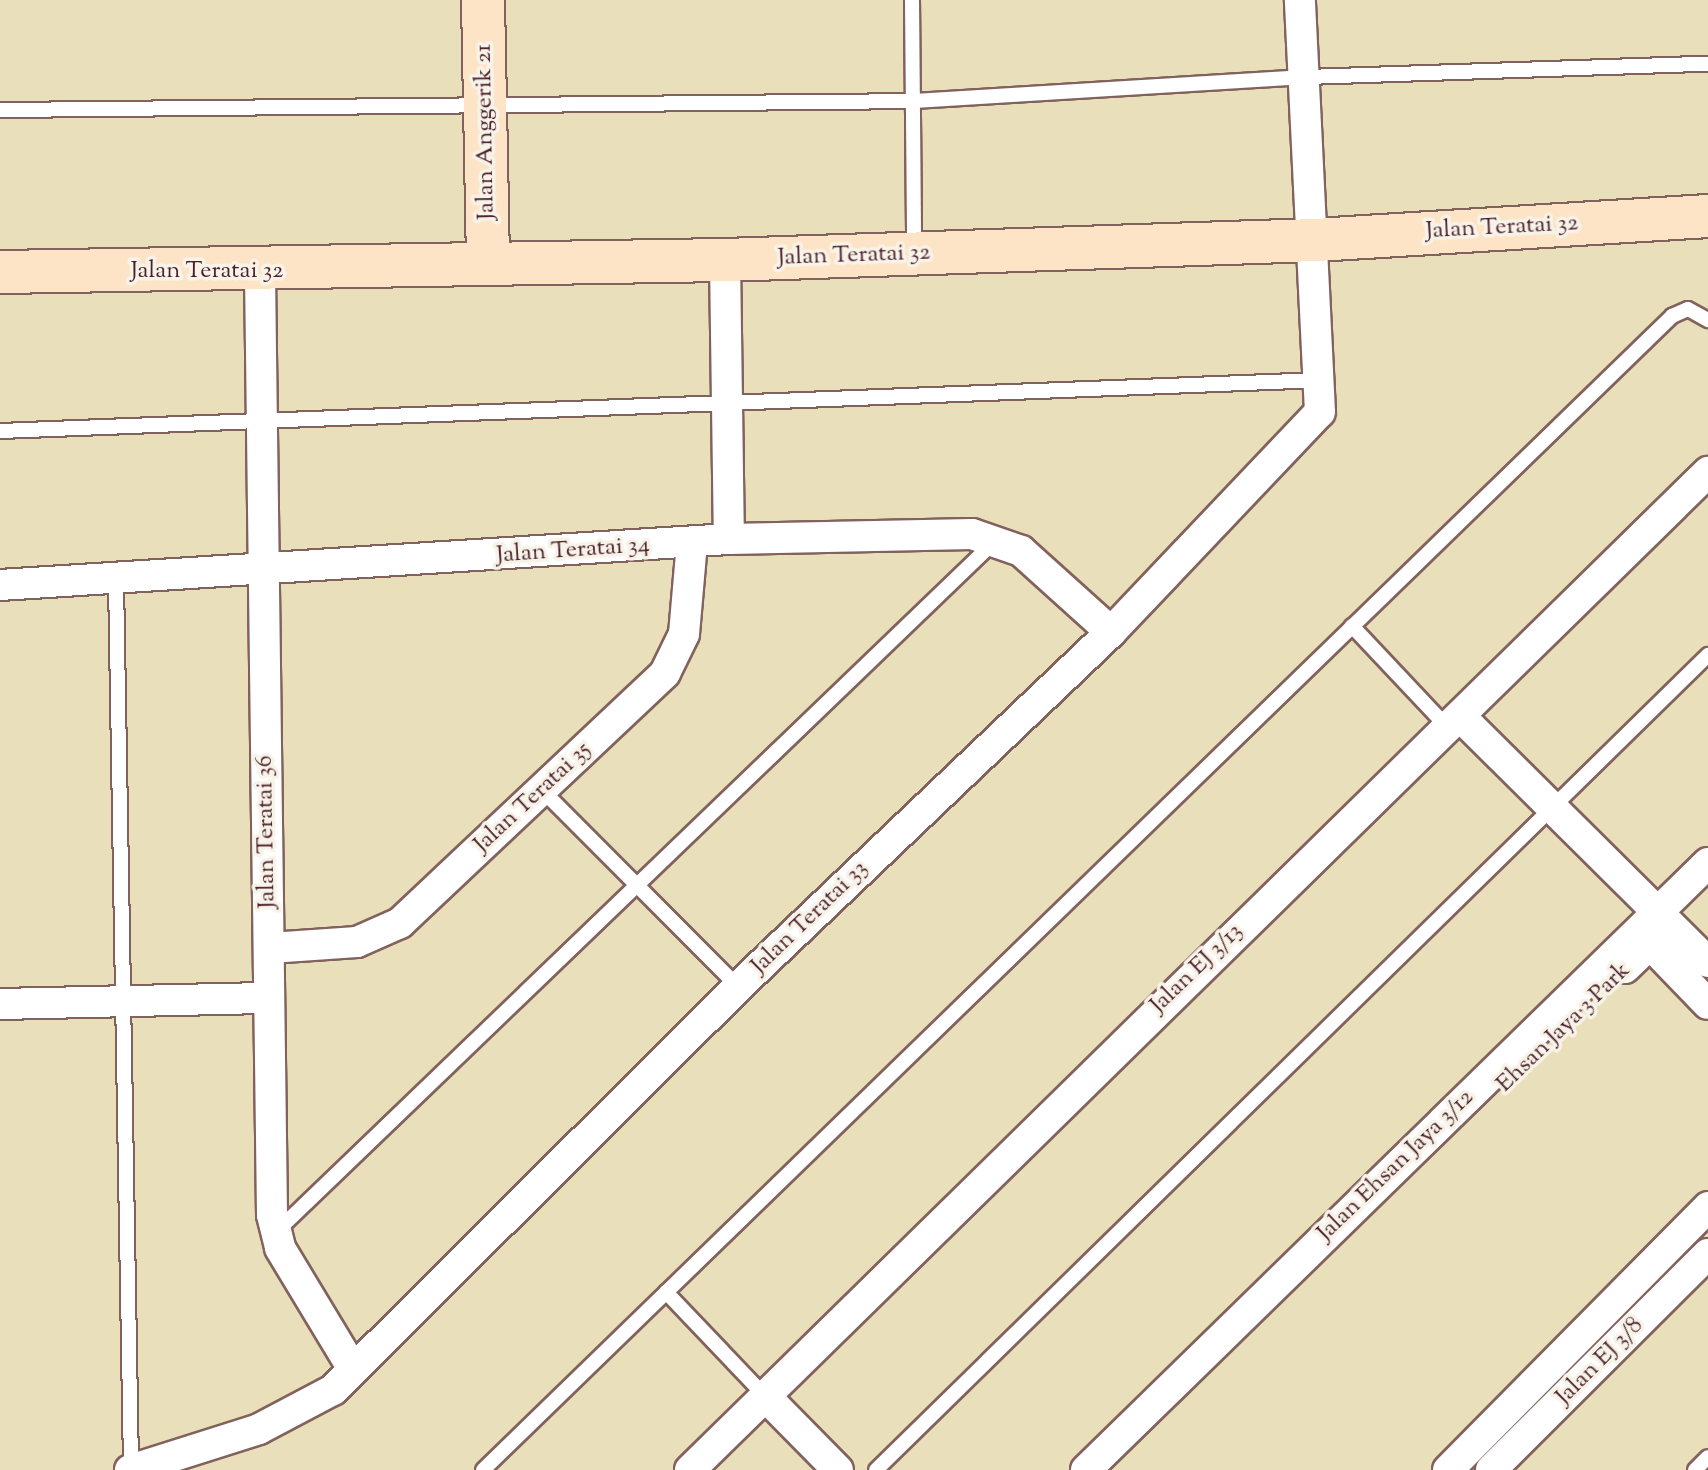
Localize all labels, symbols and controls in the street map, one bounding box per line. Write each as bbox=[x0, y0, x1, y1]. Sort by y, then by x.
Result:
street label: Jalan Anggerik 21 bbox=[470, 44, 502, 220]
street label: Jalan Teratai 32 bbox=[1425, 210, 1579, 246]
street label: Jalan Teratai 32 bbox=[777, 239, 931, 273]
street label: Jalan Teratai 32 bbox=[131, 258, 283, 286]
street label: Jalan Teratai 34 bbox=[495, 531, 651, 571]
street label: Jalan Teratai 35 bbox=[468, 736, 598, 860]
street label: Jalan Teratai 36 bbox=[251, 755, 283, 909]
street label: Jalan Teratai 33 bbox=[746, 855, 874, 981]
street label: Jalan EJ 3/13 bbox=[1145, 918, 1249, 1020]
street label: Ehsan Jaya 3 Park bbox=[1491, 957, 1637, 1099]
street label: Jalan Ehsan Jaya 3/12 bbox=[1312, 1084, 1480, 1248]
street label: Jalan EJ 3/8 bbox=[1550, 1312, 1650, 1412]

